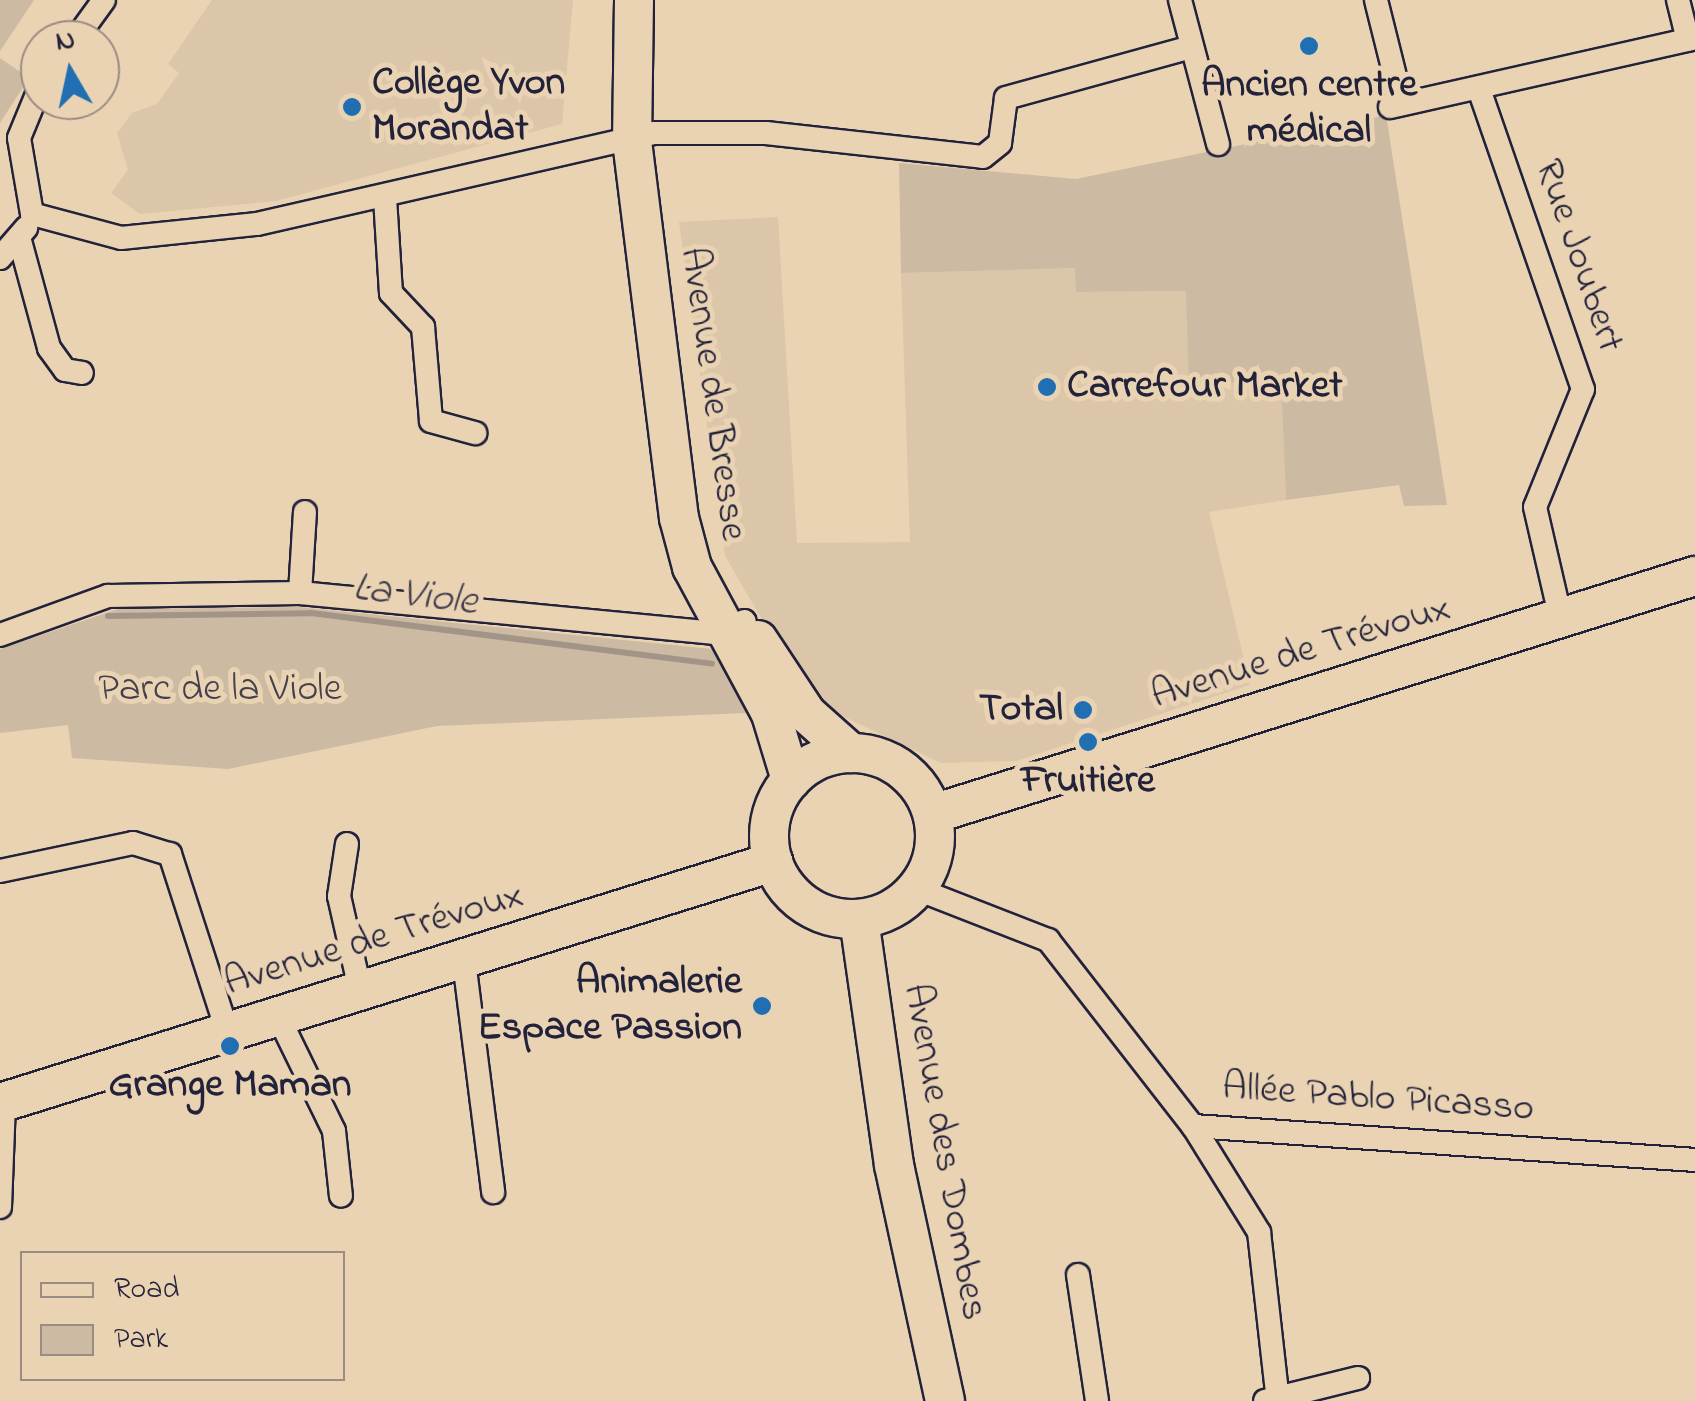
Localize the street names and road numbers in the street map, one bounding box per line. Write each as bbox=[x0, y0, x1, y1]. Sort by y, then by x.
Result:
street label: Rue Joubert bbox=[1523, 153, 1633, 359]
street label: Avenue de Bresse bbox=[668, 244, 756, 544]
street label: Avenue de Trévoux bbox=[1146, 585, 1456, 721]
street label: Avenue de Trévoux bbox=[219, 872, 529, 1008]
street label: Avenue des Dombes bbox=[891, 980, 997, 1324]
street label: Allée Pablo Picasso bbox=[1220, 1064, 1536, 1134]

